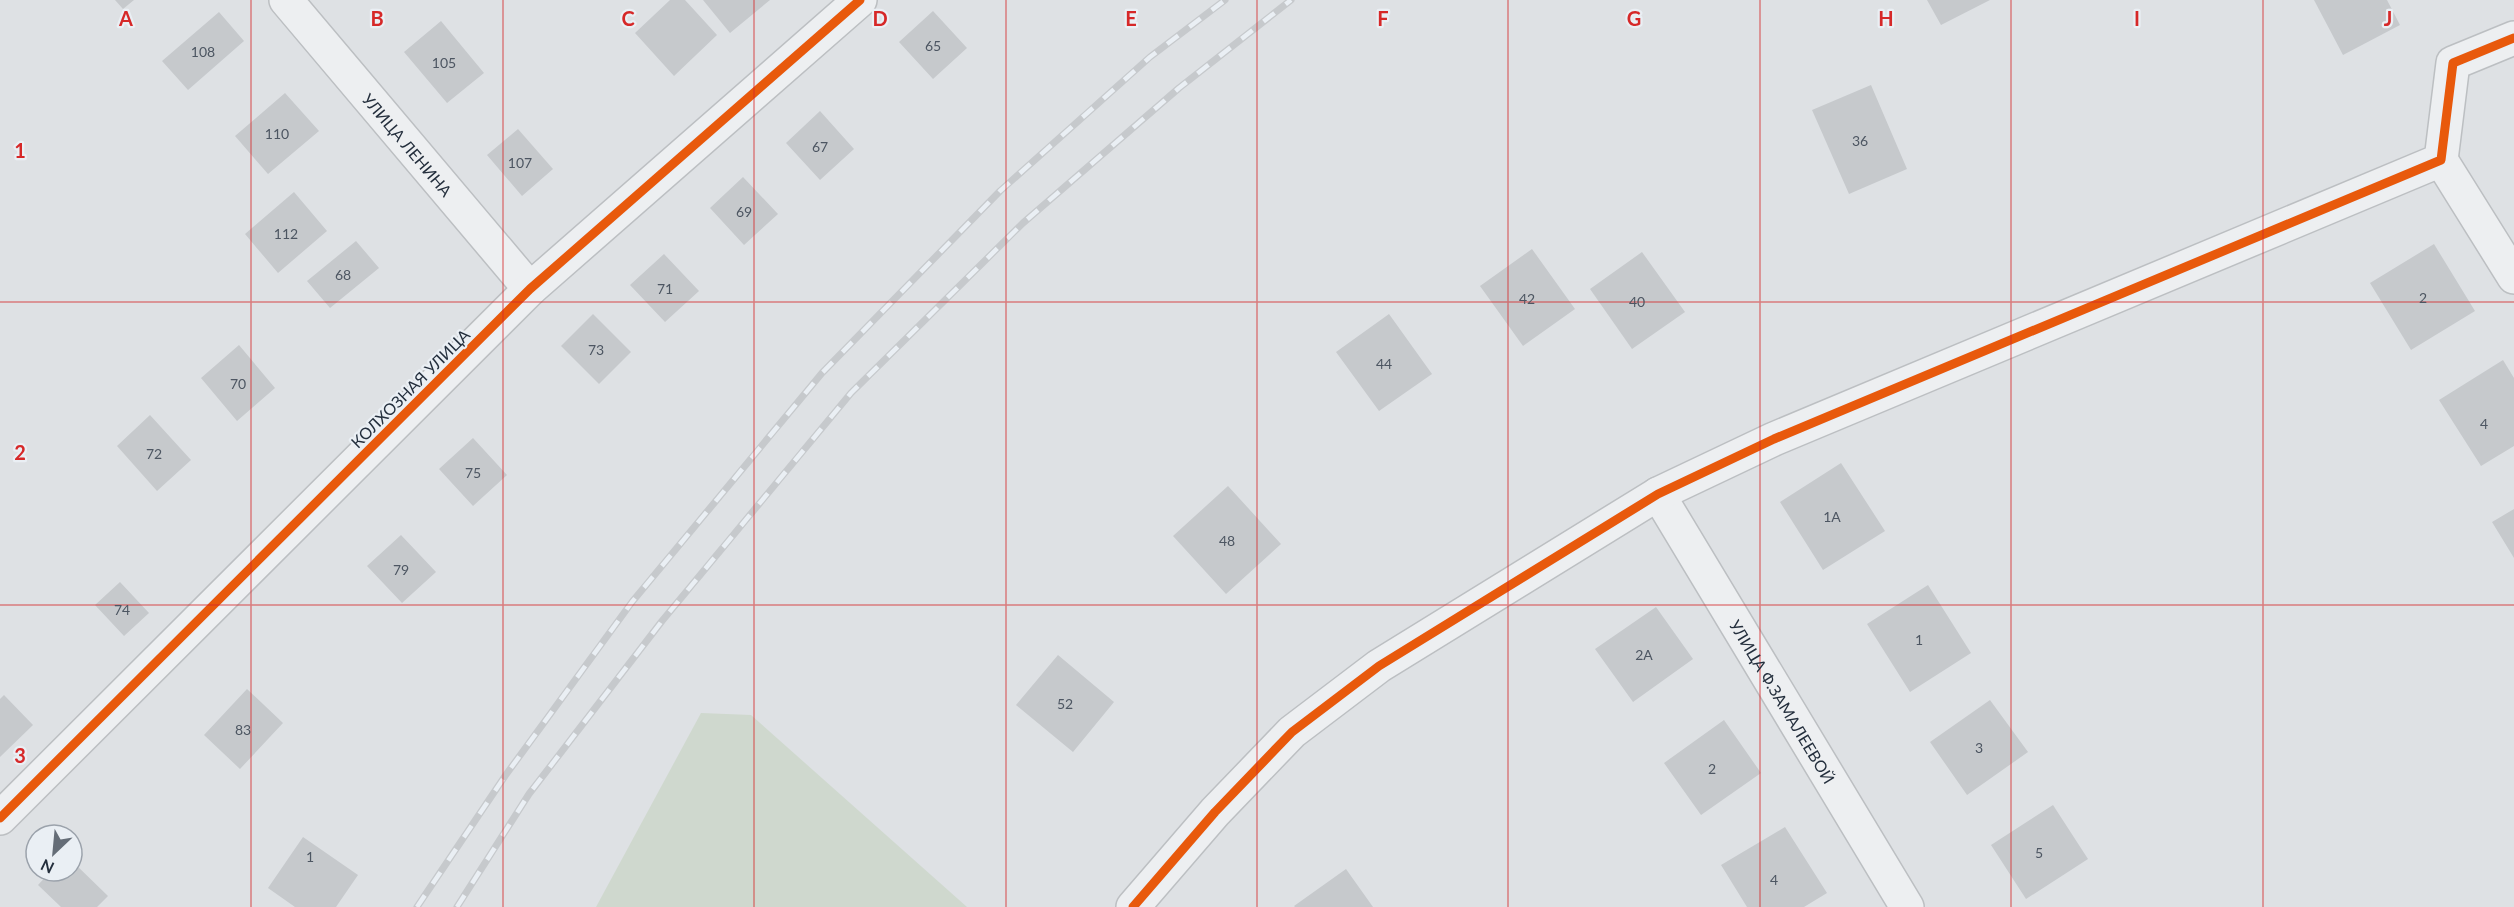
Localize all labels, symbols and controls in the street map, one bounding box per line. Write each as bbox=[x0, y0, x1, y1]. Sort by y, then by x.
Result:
text: A bbox=[118, 6, 133, 30]
text: B bbox=[370, 6, 384, 30]
text: C bbox=[621, 6, 635, 30]
text: D bbox=[872, 6, 888, 30]
text: E bbox=[1125, 6, 1137, 30]
text: F bbox=[1377, 6, 1389, 30]
text: G bbox=[1627, 6, 1641, 30]
text: H bbox=[1878, 6, 1894, 30]
text: I bbox=[2134, 6, 2140, 30]
text: J bbox=[2384, 6, 2392, 30]
house number: 65 bbox=[925, 37, 941, 54]
house number: 108 bbox=[191, 43, 215, 60]
house number: 105 bbox=[432, 54, 456, 71]
street label: УЛИЦА ЛЕНИНА bbox=[359, 89, 457, 200]
house number: 110 bbox=[265, 125, 289, 142]
house number: 36 bbox=[1852, 132, 1868, 149]
text: 1 bbox=[14, 138, 26, 162]
house number: 67 bbox=[812, 138, 828, 155]
house number: 107 bbox=[508, 154, 532, 171]
house number: 69 bbox=[736, 203, 752, 220]
house number: 112 bbox=[274, 225, 298, 242]
house number: 68 bbox=[335, 266, 351, 283]
house number: 71 bbox=[657, 280, 673, 297]
house number: 2 bbox=[2419, 289, 2427, 306]
house number: 42 bbox=[1519, 290, 1535, 307]
house number: 40 bbox=[1629, 293, 1645, 310]
street label: КОЛХОЗНАЯ УЛИЦА bbox=[347, 325, 473, 451]
house number: 73 bbox=[588, 341, 604, 358]
house number: 44 bbox=[1376, 355, 1392, 372]
house number: 70 bbox=[230, 375, 246, 392]
house number: 4 bbox=[2480, 415, 2488, 432]
text: 2 bbox=[14, 440, 26, 464]
house number: 72 bbox=[146, 445, 162, 462]
house number: 75 bbox=[465, 464, 481, 481]
house number: 1А bbox=[1823, 508, 1841, 525]
house number: 48 bbox=[1219, 532, 1235, 549]
house number: 79 bbox=[393, 561, 409, 578]
house number: 74 bbox=[114, 601, 130, 618]
street label: УЛИЦА Ф.ЗАМАЛЕЕВОЙ bbox=[1726, 616, 1839, 786]
house number: 1 bbox=[1915, 631, 1923, 648]
house number: 2А bbox=[1635, 646, 1653, 663]
house number: 52 bbox=[1057, 695, 1073, 712]
house number: 83 bbox=[235, 721, 251, 738]
house number: 3 bbox=[1975, 739, 1983, 756]
text: 3 bbox=[14, 743, 26, 767]
house number: 2 bbox=[1708, 760, 1716, 777]
north arrow bbox=[24, 823, 84, 883]
house number: 5 bbox=[2035, 844, 2043, 861]
house number: 1 bbox=[306, 848, 314, 865]
text: N bbox=[38, 856, 57, 878]
house number: 4 bbox=[1770, 871, 1778, 888]

